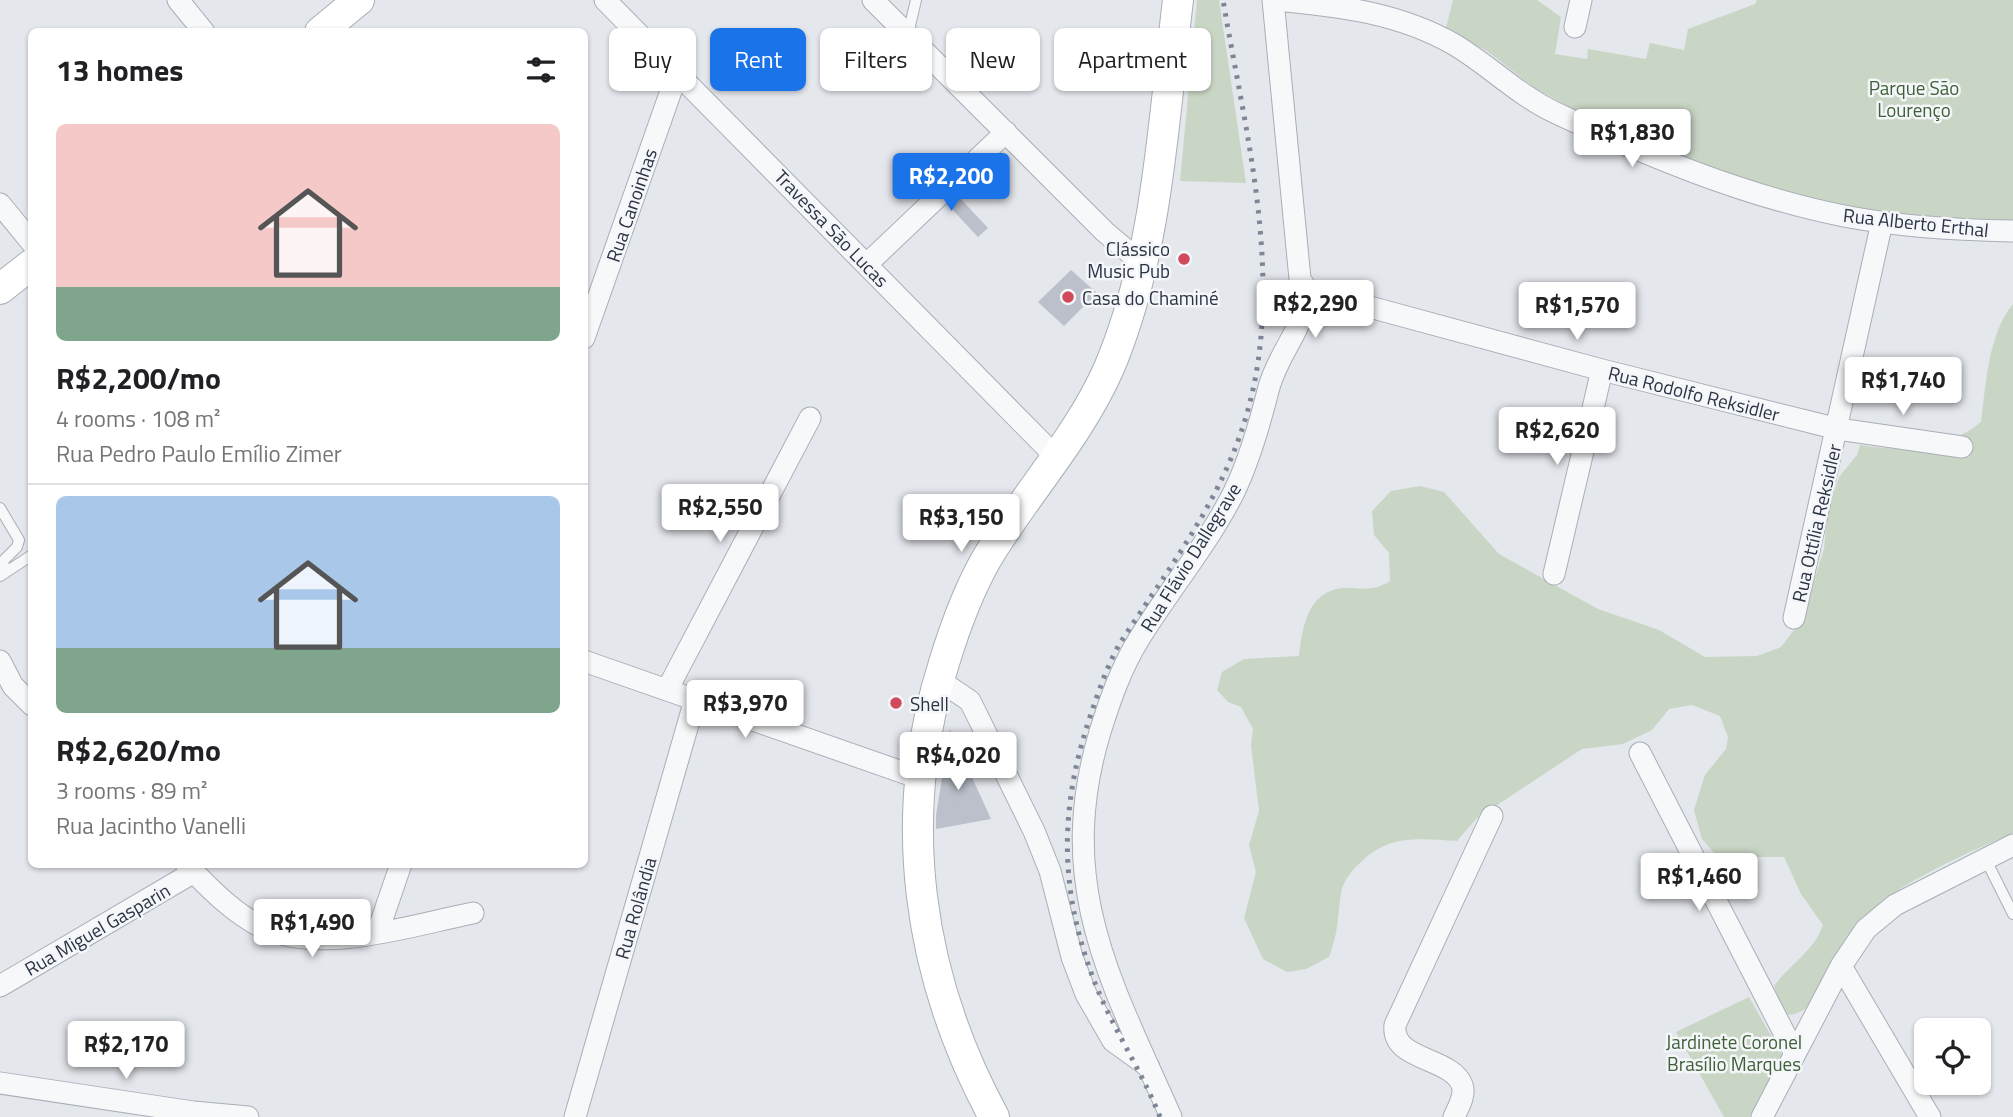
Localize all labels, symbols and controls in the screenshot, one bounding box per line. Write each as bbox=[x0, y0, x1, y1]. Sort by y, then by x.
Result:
chip: Buy bbox=[609, 28, 696, 91]
chip: Rent bbox=[710, 28, 806, 91]
chip: Filters bbox=[820, 28, 932, 91]
chip: New bbox=[946, 28, 1040, 91]
chip: Apartment bbox=[1054, 28, 1211, 91]
text: 13 homes bbox=[56, 47, 183, 93]
icon: filters bbox=[522, 51, 560, 89]
park label: Parque São Lourenço bbox=[1869, 73, 1959, 124]
pin: R$1,830 bbox=[1567, 110, 1697, 169]
text: R$1,830 bbox=[1590, 114, 1674, 149]
street label: Rua Canoinhas bbox=[598, 144, 664, 266]
pin: R$2,200 bbox=[886, 154, 1016, 213]
text: R$2,200 bbox=[909, 158, 993, 193]
street label: Travessa São Lucas bbox=[768, 163, 896, 294]
icon: home bbox=[245, 170, 371, 296]
street label: Rua Alberto Erthal bbox=[1842, 200, 1990, 244]
place label: Clássico Music Pub bbox=[1087, 234, 1170, 285]
marker: Clássico Music Pub bbox=[1176, 251, 1192, 267]
pin: R$2,290 bbox=[1250, 280, 1380, 340]
pin: R$1,570 bbox=[1512, 282, 1642, 342]
place label: Casa do Chaminé bbox=[1082, 283, 1219, 312]
text: R$2,290 bbox=[1273, 285, 1357, 320]
text: R$1,570 bbox=[1535, 287, 1619, 322]
marker: Casa do Chaminé bbox=[1060, 289, 1076, 305]
text: R$2,200/mo bbox=[56, 355, 221, 401]
street label: Rua Rodolfo Reksidler bbox=[1605, 358, 1783, 428]
pin: R$1,740 bbox=[1838, 358, 1968, 417]
text: R$1,740 bbox=[1861, 362, 1945, 397]
text: 4 rooms · 108 m² bbox=[56, 401, 220, 436]
pin: R$2,620 bbox=[1492, 407, 1622, 467]
text: R$2,620 bbox=[1515, 412, 1599, 447]
text: Rua Pedro Paulo Emílio Zimer bbox=[56, 436, 342, 471]
street label: Rua Ottília Reksidler bbox=[1784, 441, 1848, 605]
street label: Rua Flávio Dallegrave bbox=[1132, 477, 1248, 637]
pin: R$2,550 bbox=[655, 484, 785, 544]
text: R$2,550 bbox=[678, 489, 762, 524]
pin: R$3,150 bbox=[896, 494, 1026, 554]
text: R$3,150 bbox=[919, 499, 1003, 534]
icon: home bbox=[245, 542, 371, 668]
pin: R$3,970 bbox=[680, 680, 810, 740]
text: R$3,970 bbox=[703, 685, 787, 720]
place label: Shell bbox=[910, 689, 949, 718]
marker: Shell bbox=[888, 695, 904, 711]
text: R$2,620/mo bbox=[56, 727, 221, 773]
pin: R$4,020 bbox=[893, 732, 1023, 792]
text: R$4,020 bbox=[916, 737, 1000, 772]
text: 3 rooms · 89 m² bbox=[56, 773, 207, 808]
text: Rua Jacintho Vanelli bbox=[56, 808, 246, 843]
street label: Rua Rolândia bbox=[607, 853, 664, 962]
pin: R$1,460 bbox=[1634, 853, 1764, 913]
text: R$1,460 bbox=[1657, 858, 1741, 893]
street label: Rua Miguel Gasparin bbox=[19, 875, 175, 983]
pin: R$1,490 bbox=[247, 900, 377, 959]
text: R$1,490 bbox=[270, 904, 354, 939]
map controls bbox=[1914, 1018, 1991, 1095]
button: locate bbox=[1914, 1018, 1991, 1095]
pin: R$2,170 bbox=[61, 1021, 191, 1081]
text: R$2,170 bbox=[84, 1026, 168, 1061]
park label: Jardinete Coronel Brasílio Marques bbox=[1666, 1027, 1802, 1078]

